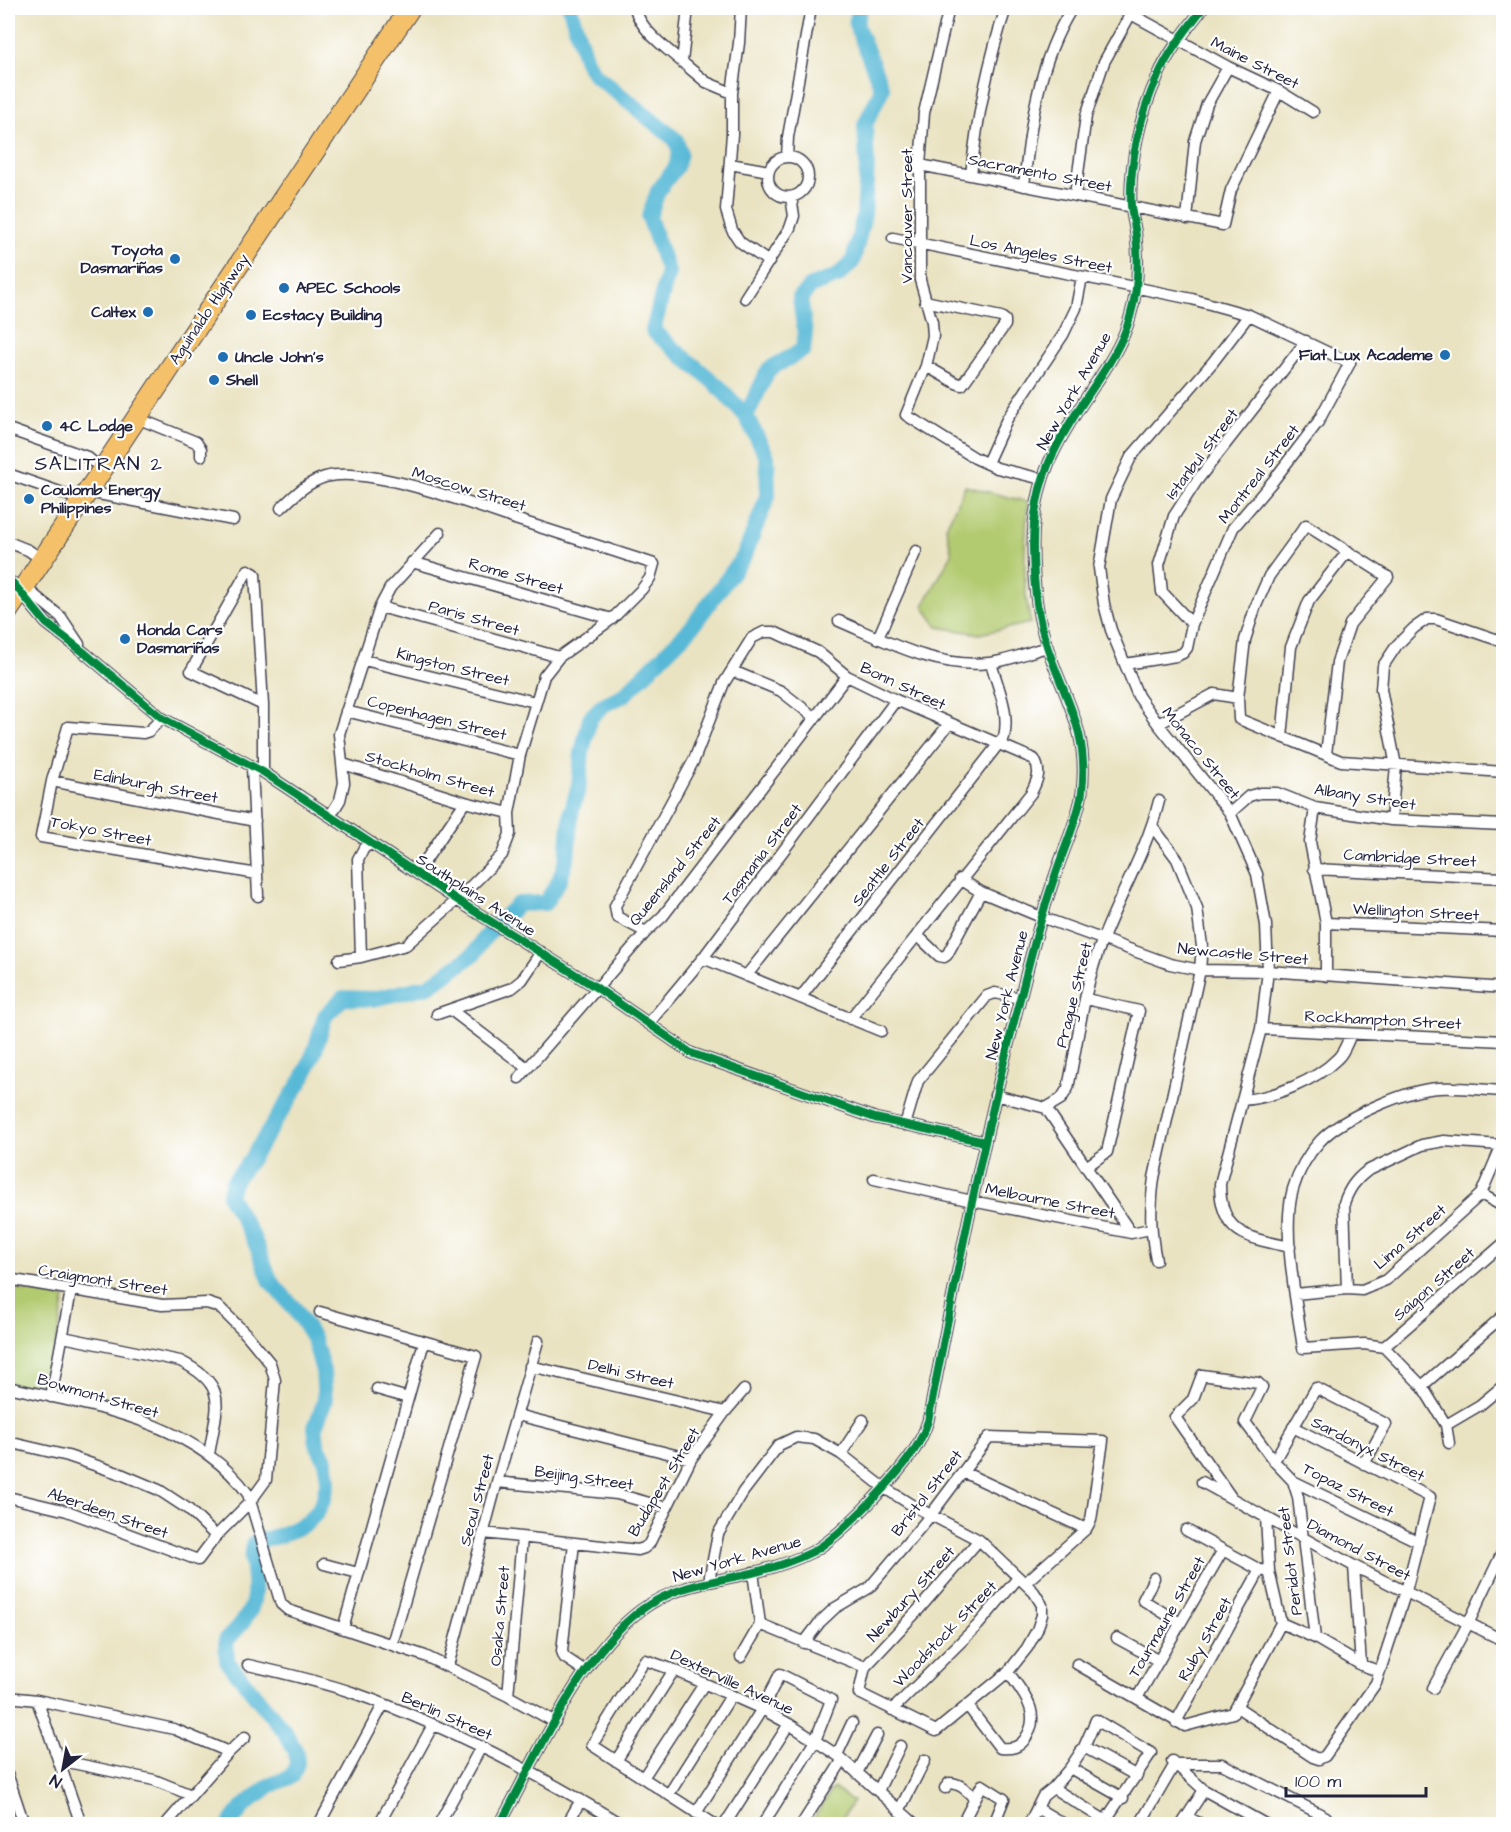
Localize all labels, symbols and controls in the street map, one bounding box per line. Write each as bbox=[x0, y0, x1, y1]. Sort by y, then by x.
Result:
street label: Maine Street bbox=[1207, 31, 1303, 95]
street label: Vancouver Street bbox=[896, 148, 918, 283]
street label: Sacramento Street bbox=[966, 148, 1114, 198]
street label: Los Angeles Street bbox=[968, 229, 1115, 280]
place label: Toyota Dasmariñas bbox=[80, 239, 164, 279]
street label: Aguinaldo Highway bbox=[164, 249, 255, 369]
marker: Toyota Dasmariñas bbox=[168, 252, 182, 266]
place label: APEC Schools bbox=[296, 277, 401, 299]
marker: APEC Schools bbox=[277, 281, 291, 295]
place label: Caltex bbox=[91, 301, 136, 323]
place label: Ecstacy Building bbox=[263, 304, 383, 328]
marker: Caltex bbox=[141, 305, 155, 319]
marker: Ecstacy Building bbox=[244, 308, 258, 322]
street label: New York Avenue bbox=[1031, 328, 1117, 454]
place label: Fiat Lux Academe bbox=[1299, 344, 1433, 366]
place label: Uncle John's bbox=[235, 346, 324, 368]
marker: Fiat Lux Academe bbox=[1438, 348, 1452, 362]
marker: Uncle John's bbox=[216, 350, 230, 364]
place label: Shell bbox=[225, 369, 258, 391]
marker: Shell bbox=[207, 373, 221, 387]
street label: Istanbul Street bbox=[1161, 404, 1244, 504]
place label: 4C Lodge bbox=[59, 415, 133, 439]
marker: 4C Lodge bbox=[40, 419, 54, 433]
street label: Montreal Street bbox=[1213, 419, 1305, 528]
district label: SALITRAN 2 bbox=[34, 450, 164, 478]
street label: Moscow Street bbox=[409, 461, 529, 517]
place label: Coulomb Energy Philippines bbox=[41, 479, 161, 519]
marker: Coulomb Energy Philippines bbox=[22, 492, 36, 506]
street label: Rome Street bbox=[466, 552, 566, 600]
street label: Paris Street bbox=[426, 595, 522, 642]
place label: Honda Cars Dasmariñas bbox=[137, 619, 223, 659]
marker: Honda Cars Dasmariñas bbox=[118, 632, 132, 646]
street label: Kingston Street bbox=[394, 642, 512, 693]
street label: Bonn Street bbox=[857, 657, 950, 716]
street label: Copenhagen Street bbox=[365, 690, 509, 747]
street label: Monaco Street bbox=[1157, 702, 1246, 804]
street label: Stockholm Street bbox=[363, 745, 498, 803]
street label: Edinburgh Street bbox=[92, 763, 220, 810]
street label: Albany Street bbox=[1313, 778, 1418, 817]
street label: Tasmania Street bbox=[717, 799, 808, 909]
street label: Tokyo Street bbox=[48, 810, 154, 853]
street label: Queensland Street bbox=[624, 811, 727, 931]
street label: Seattle Street bbox=[846, 813, 930, 911]
street label: Cambridge Street bbox=[1343, 844, 1478, 873]
street label: Southplains Avenue bbox=[412, 848, 540, 942]
street label: Wellington Street bbox=[1352, 898, 1480, 927]
street label: New York Avenue bbox=[980, 928, 1034, 1062]
street label: Newcastle Street bbox=[1177, 937, 1310, 971]
street label: Prague Street bbox=[1050, 939, 1099, 1050]
street label: Rockhampton Street bbox=[1304, 1005, 1463, 1035]
street label: Melbourne Street bbox=[983, 1178, 1117, 1224]
street label: Lima Street bbox=[1369, 1199, 1452, 1275]
street label: Saigon Street bbox=[1388, 1242, 1481, 1326]
street label: Craigmont Street bbox=[37, 1259, 170, 1302]
street label: Delhi Street bbox=[586, 1353, 677, 1395]
street label: Bowmont Street bbox=[35, 1368, 162, 1424]
street label: Sardonyx Street bbox=[1307, 1411, 1429, 1488]
street label: Budapest Street bbox=[623, 1423, 706, 1541]
street label: Bristol Street bbox=[886, 1445, 968, 1541]
street label: Seoul Street bbox=[454, 1451, 500, 1548]
street label: Topaz Street bbox=[1299, 1458, 1398, 1523]
street label: Beijing Street bbox=[533, 1460, 635, 1497]
street label: Aberdeen Street bbox=[45, 1482, 172, 1544]
street label: Peridot Street bbox=[1272, 1505, 1308, 1617]
street label: Diamond Street bbox=[1303, 1513, 1415, 1587]
street label: New York Avenue bbox=[670, 1530, 804, 1588]
street label: Newbury Street bbox=[862, 1541, 961, 1647]
street label: Tourmaune Street bbox=[1123, 1552, 1211, 1682]
street label: Osaka Street bbox=[485, 1564, 515, 1667]
street label: Woodstock Street bbox=[888, 1575, 1002, 1692]
street label: Ruby Street bbox=[1173, 1593, 1238, 1686]
street label: Dexterville Avenue bbox=[667, 1644, 797, 1720]
street label: Berlin Street bbox=[398, 1686, 497, 1746]
north arrow bbox=[33, 1739, 93, 1799]
scale bar bbox=[1286, 1760, 1426, 1798]
text: N bbox=[46, 1769, 66, 1793]
text: 100 m bbox=[1295, 1769, 1341, 1794]

